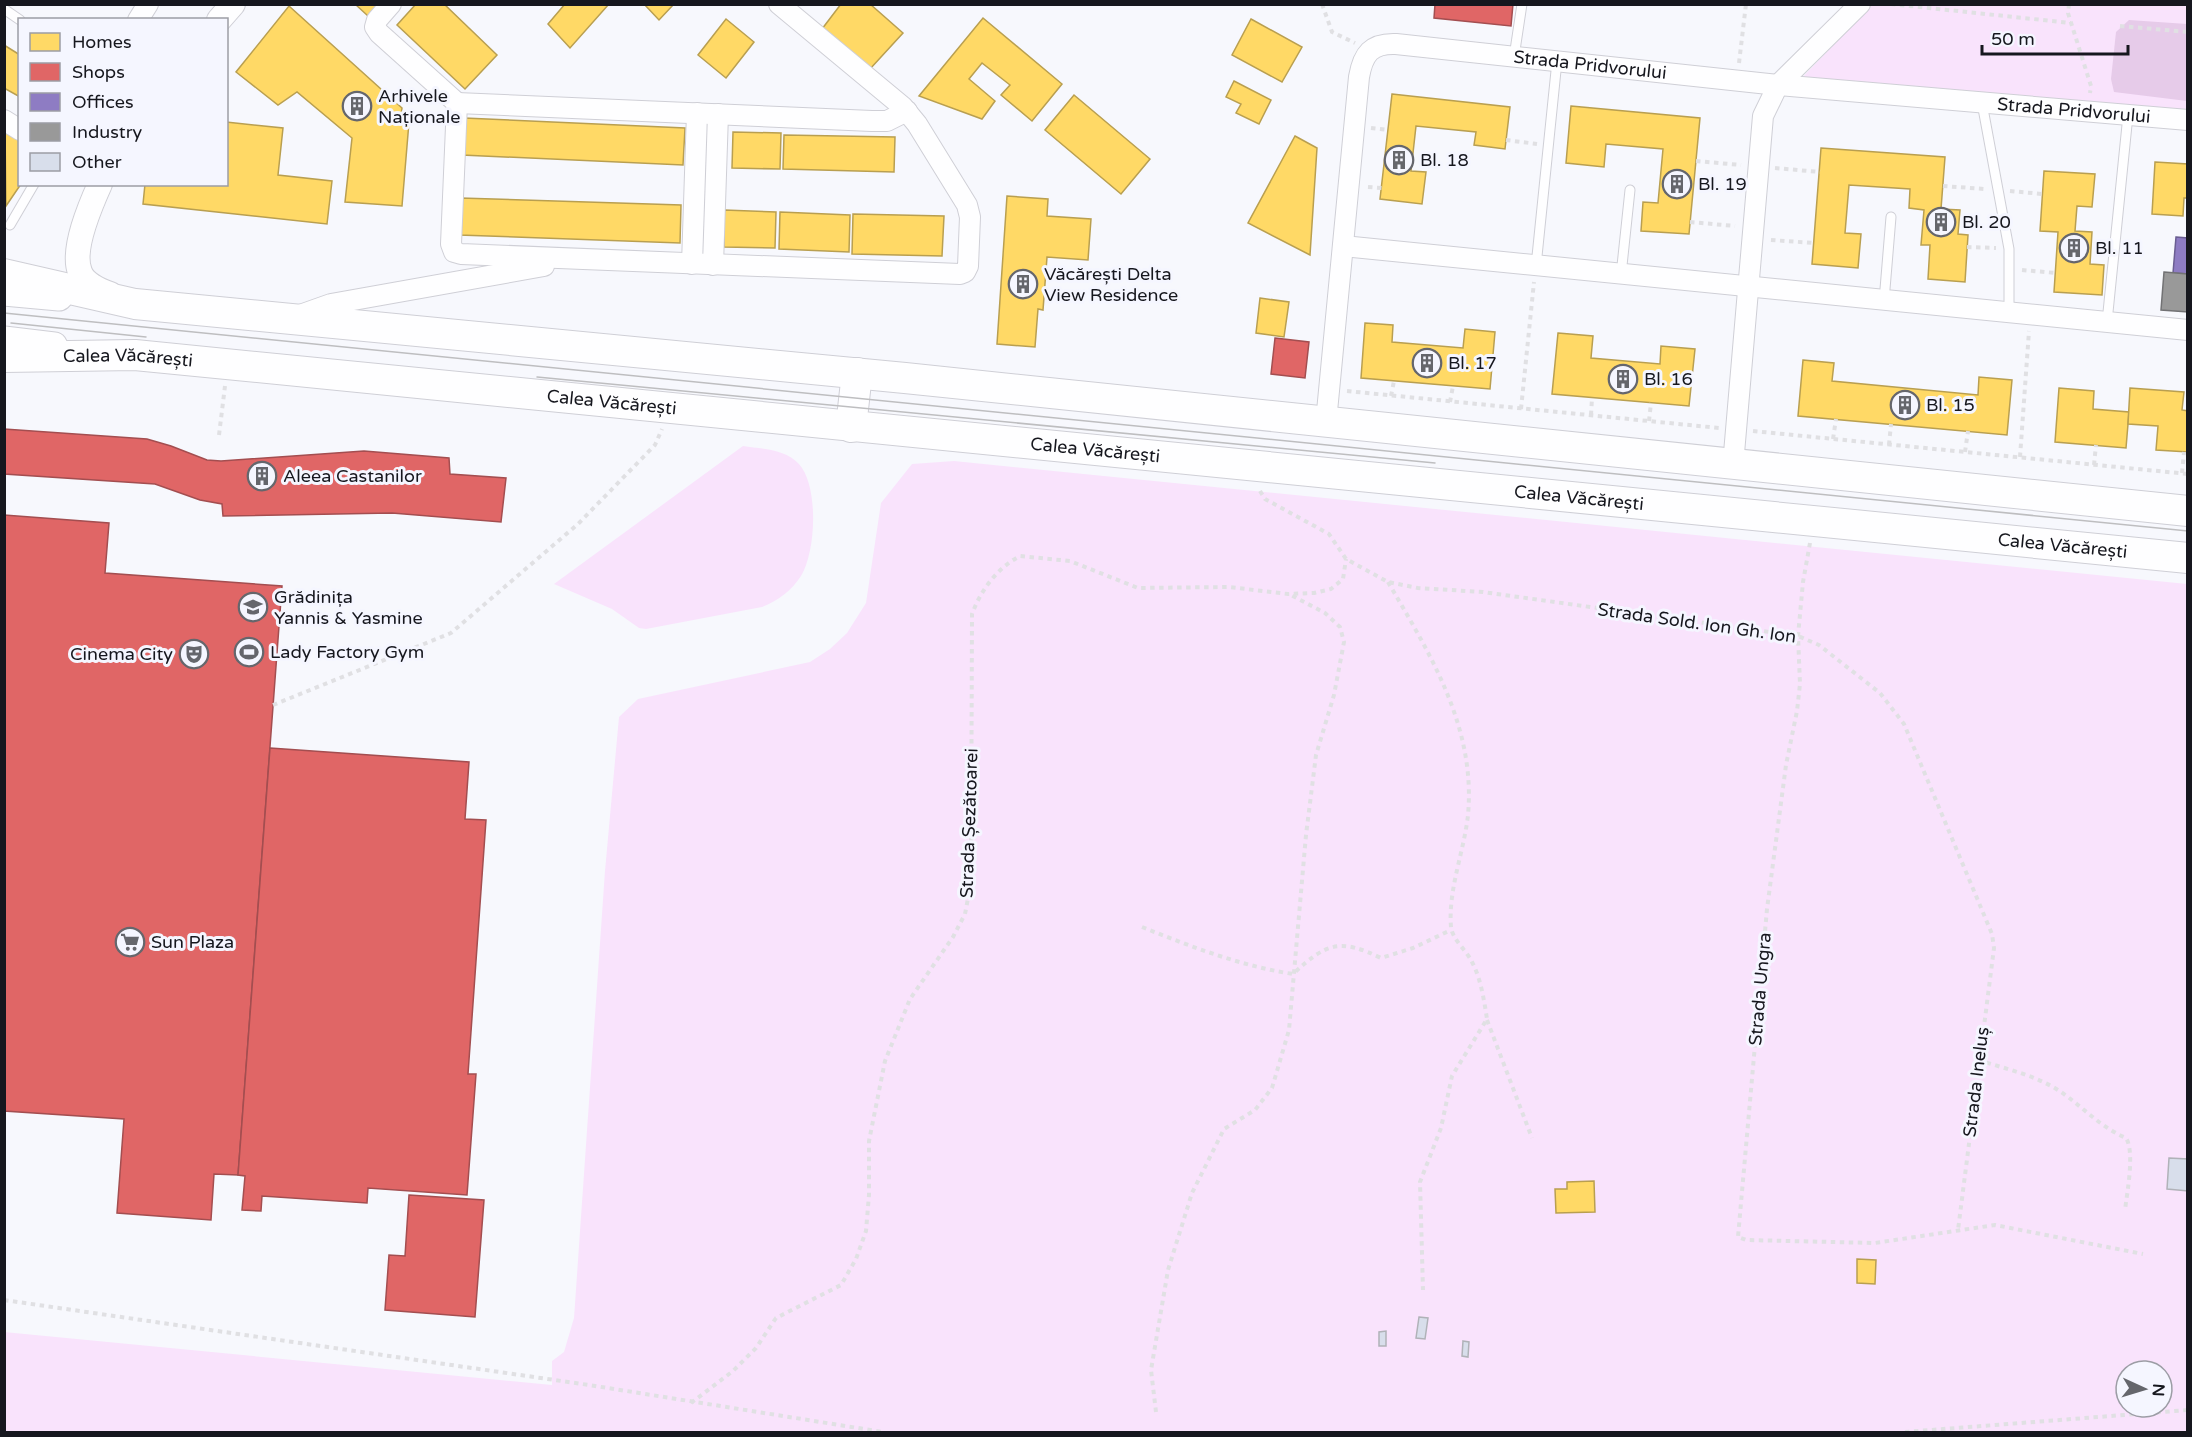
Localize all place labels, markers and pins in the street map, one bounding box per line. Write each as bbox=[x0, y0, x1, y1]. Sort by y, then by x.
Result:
place label: Arhivele Naționale bbox=[378, 85, 460, 128]
building icon: Arhivele Naționale bbox=[341, 90, 373, 122]
building icon: Bl. 18 bbox=[1383, 144, 1415, 176]
place label: Bl. 18 bbox=[1420, 149, 1469, 171]
building icon: Bl. 19 bbox=[1661, 168, 1693, 200]
place label: Bl. 19 bbox=[1698, 173, 1747, 195]
building icon: Bl. 20 bbox=[1925, 206, 1957, 238]
place label: Bl. 20 bbox=[1962, 211, 2011, 233]
building icon: Bl. 11 bbox=[2058, 232, 2090, 264]
place label: Bl. 11 bbox=[2095, 237, 2144, 259]
place label: Văcărești Delta View Residence bbox=[1044, 263, 1178, 306]
building icon: Văcărești Delta View Residence bbox=[1007, 268, 1039, 300]
building icon: Bl. 17 bbox=[1411, 347, 1443, 379]
place label: Bl. 17 bbox=[1448, 352, 1497, 374]
building icon: Bl. 16 bbox=[1607, 363, 1639, 395]
place label: Bl. 16 bbox=[1644, 368, 1693, 390]
building icon: Bl. 15 bbox=[1889, 389, 1921, 421]
place label: Bl. 15 bbox=[1926, 394, 1975, 416]
building icon: Aleea Castanilor bbox=[246, 460, 278, 492]
place label: Aleea Castanilor bbox=[283, 465, 422, 487]
place label: Grădinița Yannis & Yasmine bbox=[274, 586, 423, 629]
school or university icon: Grădinița Yannis & Yasmine bbox=[237, 591, 269, 623]
sports icon: Lady Factory Gym bbox=[233, 636, 265, 668]
theatre icon: Cinema City bbox=[178, 638, 210, 670]
place label: Lady Factory Gym bbox=[270, 641, 424, 663]
place label: Cinema City bbox=[70, 643, 173, 665]
supermarket icon: Sun Plaza bbox=[114, 926, 146, 958]
place label: Sun Plaza bbox=[151, 931, 234, 953]

